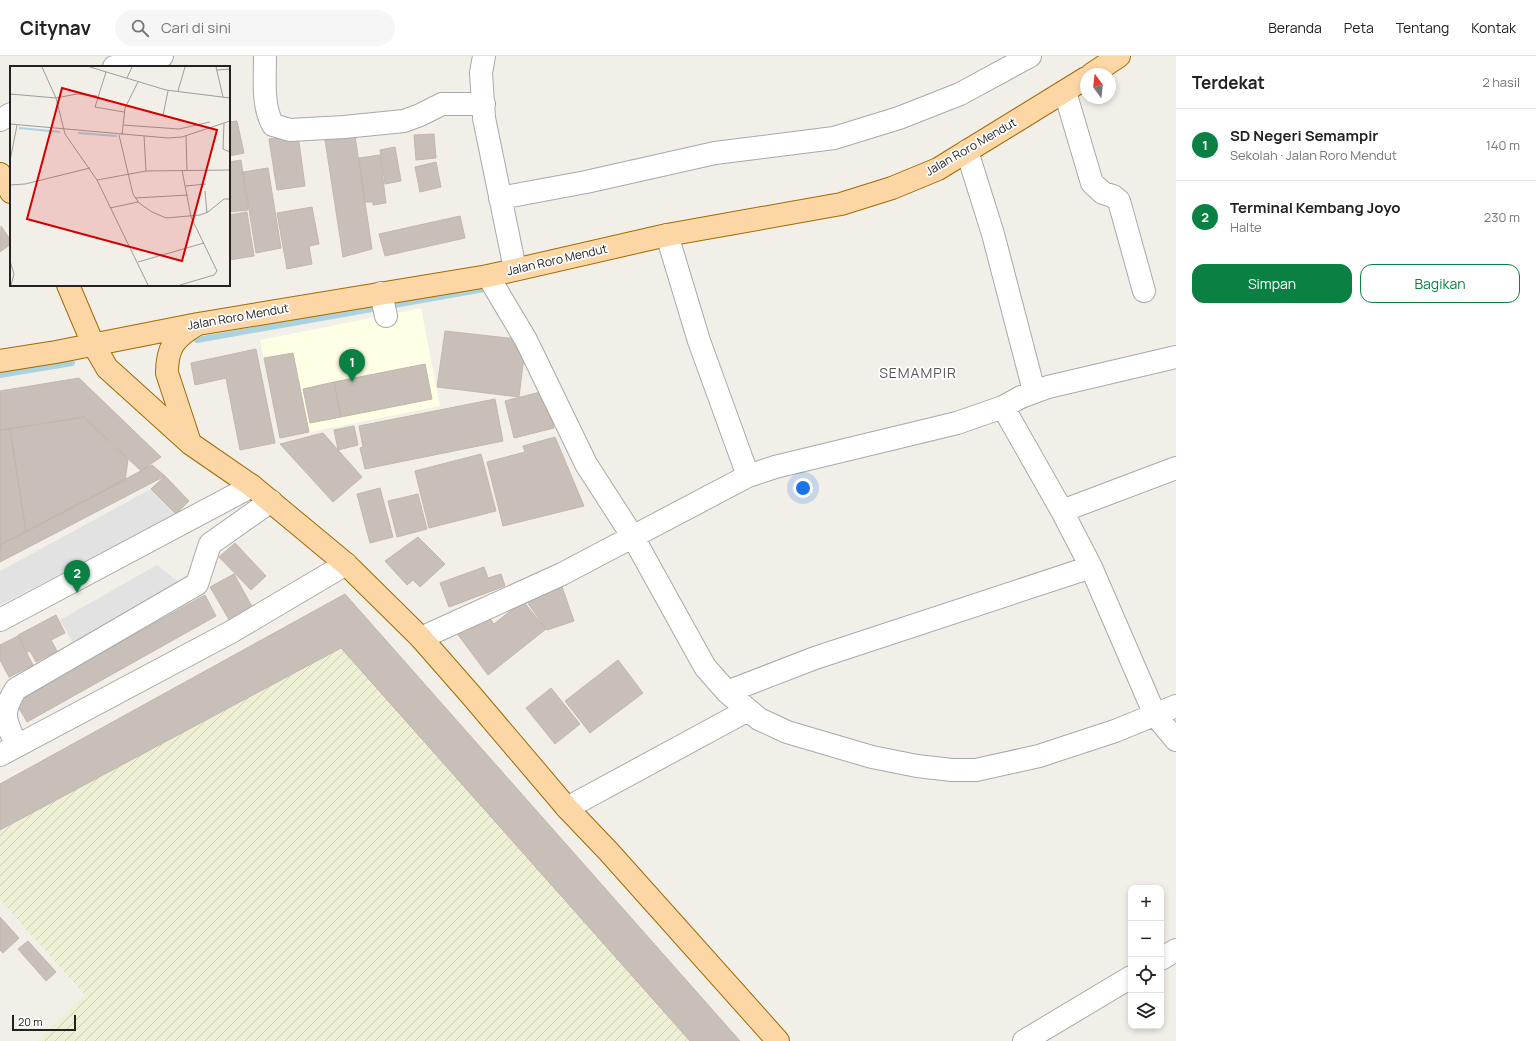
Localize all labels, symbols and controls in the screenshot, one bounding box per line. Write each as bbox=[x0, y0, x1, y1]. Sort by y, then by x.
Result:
search box bbox=[115, 10, 395, 46]
text: Citynav bbox=[20, 15, 91, 41]
icon: search bbox=[129, 17, 151, 39]
text: Cari di sini bbox=[161, 17, 231, 38]
text: Beranda bbox=[1268, 18, 1322, 37]
text: Peta bbox=[1344, 18, 1374, 37]
text: Tentang bbox=[1396, 18, 1449, 37]
text: Kontak bbox=[1471, 18, 1516, 37]
inset map bbox=[10, 66, 230, 286]
north arrow bbox=[1080, 68, 1116, 104]
text: Terdekat bbox=[1192, 71, 1265, 94]
text: 2 hasil bbox=[1482, 73, 1520, 91]
street label: Jalan Roro Mendut bbox=[922, 113, 1020, 180]
text: SD Negeri Semampir bbox=[1230, 125, 1378, 146]
text: 1 bbox=[1202, 136, 1208, 154]
text: 140 m bbox=[1486, 136, 1520, 154]
text: Sekolah · Jalan Roro Mendut bbox=[1230, 146, 1397, 164]
text: Terminal Kembang Joyo bbox=[1230, 197, 1401, 218]
text: 2 bbox=[1201, 208, 1209, 226]
text: 230 m bbox=[1484, 208, 1520, 226]
text: Halte bbox=[1230, 218, 1262, 236]
street label: Jalan Roro Mendut bbox=[505, 240, 609, 279]
button: Simpan bbox=[1192, 264, 1352, 303]
button: Bagikan bbox=[1360, 264, 1520, 303]
street label: Jalan Roro Mendut bbox=[186, 299, 290, 334]
pin: 1 bbox=[339, 349, 365, 382]
district label: SEMAMPIR bbox=[879, 363, 957, 382]
your location bbox=[793, 478, 813, 498]
pin: 2 bbox=[64, 560, 90, 593]
map controls bbox=[1128, 885, 1164, 1029]
button: + bbox=[1128, 885, 1164, 921]
button: − bbox=[1128, 921, 1164, 957]
button: locate bbox=[1128, 957, 1164, 993]
button: layers bbox=[1128, 993, 1164, 1029]
scale bar bbox=[12, 1013, 76, 1032]
text: 20 m bbox=[18, 1014, 43, 1029]

